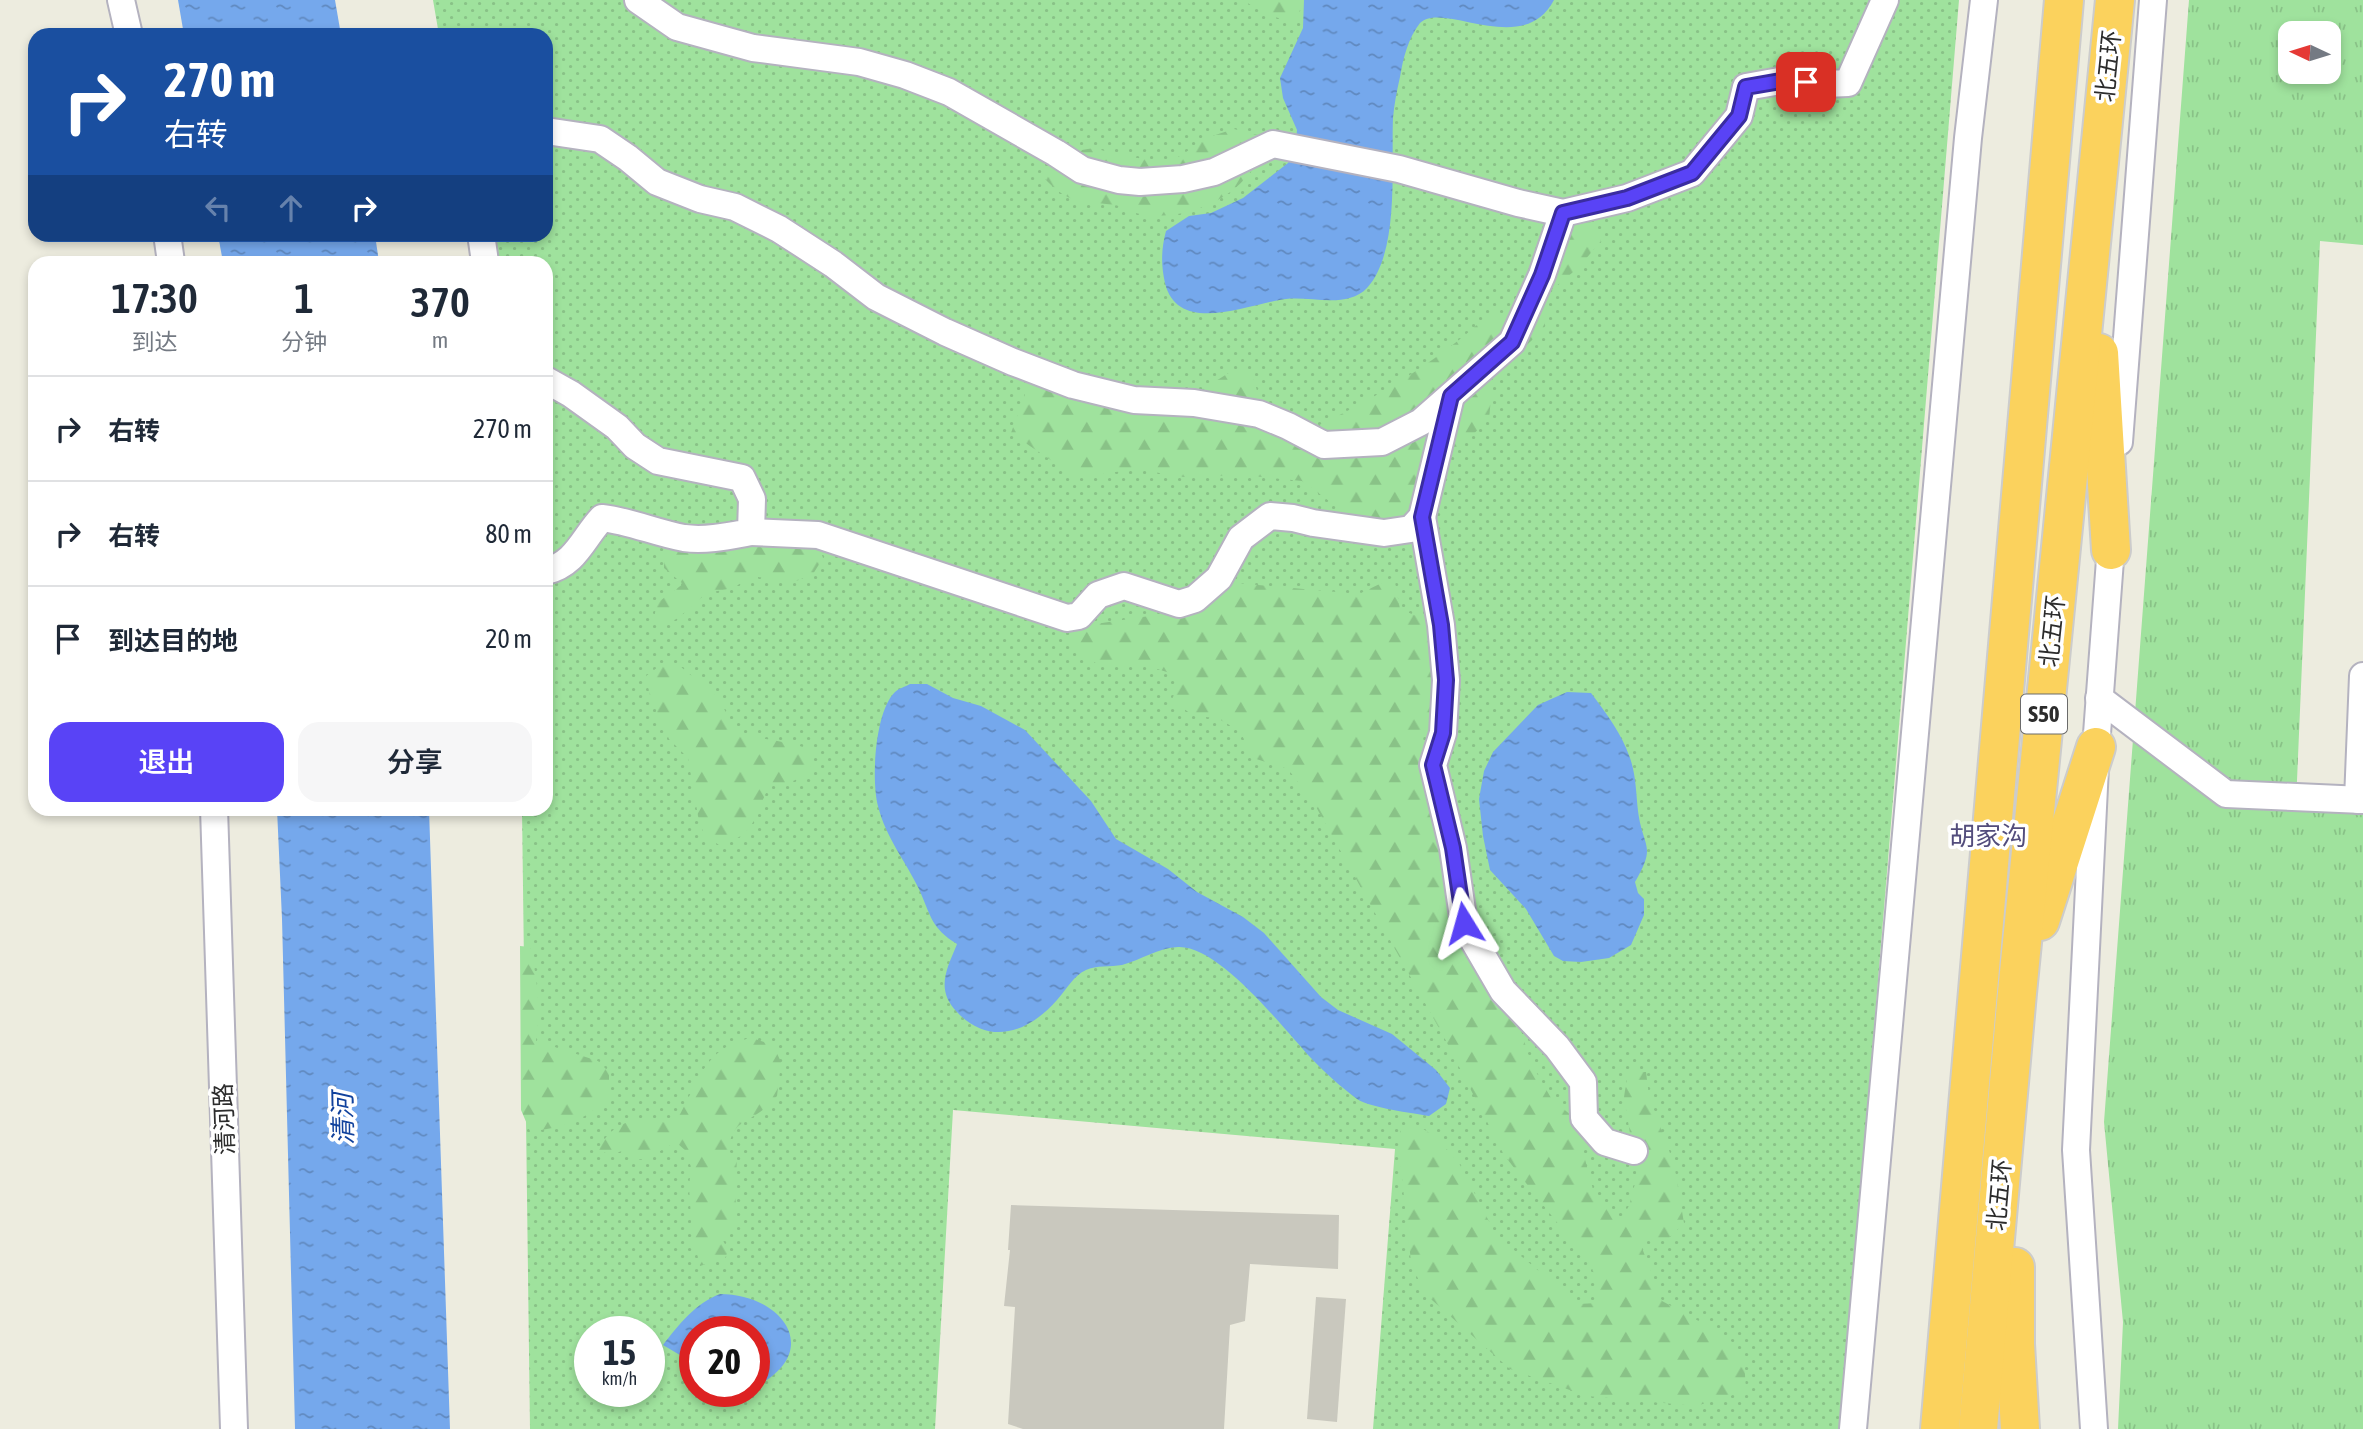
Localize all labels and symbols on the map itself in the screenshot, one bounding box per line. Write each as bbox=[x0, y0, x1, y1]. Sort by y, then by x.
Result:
north arrow bbox=[2278, 21, 2342, 84]
street label: 北五环 bbox=[2091, 29, 2125, 103]
pin bbox=[1776, 52, 1836, 112]
street label: 北五环 bbox=[2035, 594, 2069, 668]
road number: S50 bbox=[2021, 694, 2067, 734]
district label: 胡家沟 bbox=[1949, 821, 2027, 851]
position arrow bbox=[1427, 886, 1501, 960]
street label: 清河路 bbox=[209, 1083, 239, 1155]
water label: 清河 bbox=[327, 1088, 358, 1145]
street label: 北五环 bbox=[1982, 1158, 2016, 1232]
speed limit sign: 20 bbox=[679, 1316, 770, 1407]

